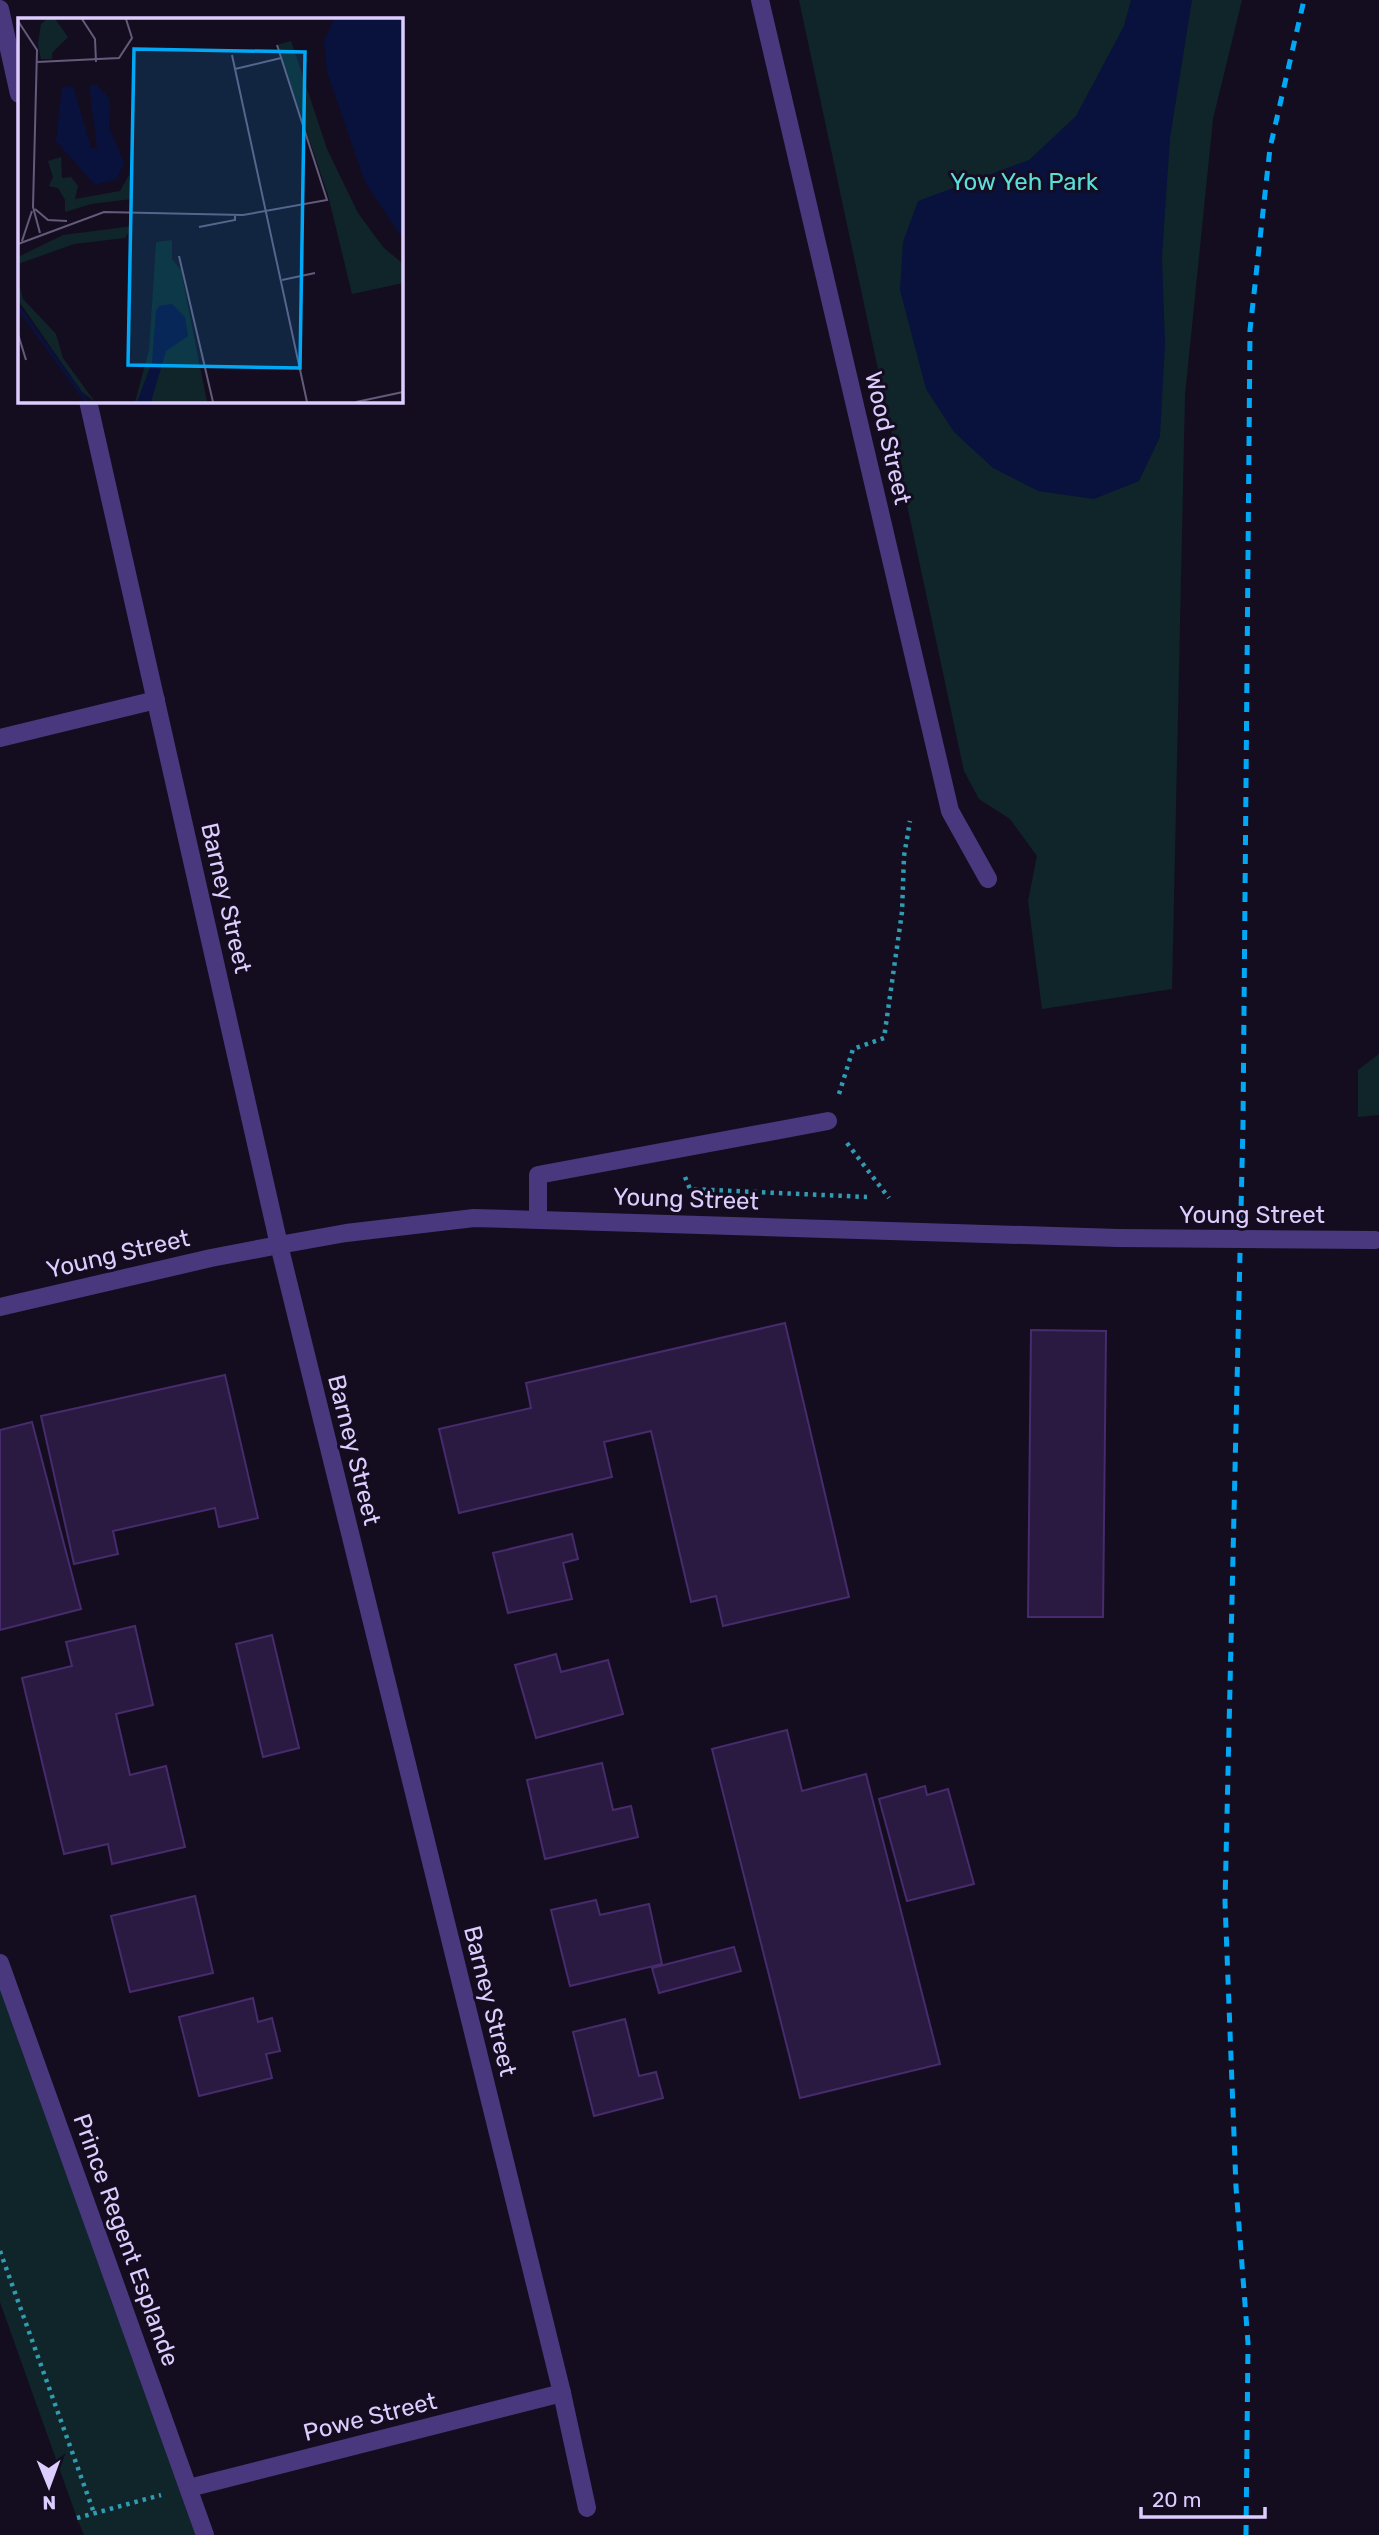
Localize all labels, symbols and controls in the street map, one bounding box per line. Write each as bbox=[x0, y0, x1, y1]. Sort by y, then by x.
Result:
inset map bbox=[18, 18, 402, 402]
park label: Yow Yeh Park bbox=[950, 168, 1099, 196]
street label: Wood Street bbox=[859, 369, 917, 507]
street label: Barney Street bbox=[195, 820, 257, 976]
street label: Young Street bbox=[613, 1182, 759, 1216]
street label: Young Street bbox=[1179, 1201, 1325, 1229]
street label: Young Street bbox=[44, 1224, 192, 1284]
street label: Barney Street bbox=[322, 1372, 386, 1528]
street label: Barney Street bbox=[458, 1923, 522, 2079]
street label: Prince Regent Esplande bbox=[67, 2110, 185, 2370]
street label: Powe Street bbox=[300, 2387, 440, 2447]
north arrow bbox=[14, 2451, 84, 2521]
scale bar bbox=[1141, 2476, 1265, 2520]
text: 20 m bbox=[1152, 2487, 1201, 2512]
text: N bbox=[42, 2491, 56, 2514]

